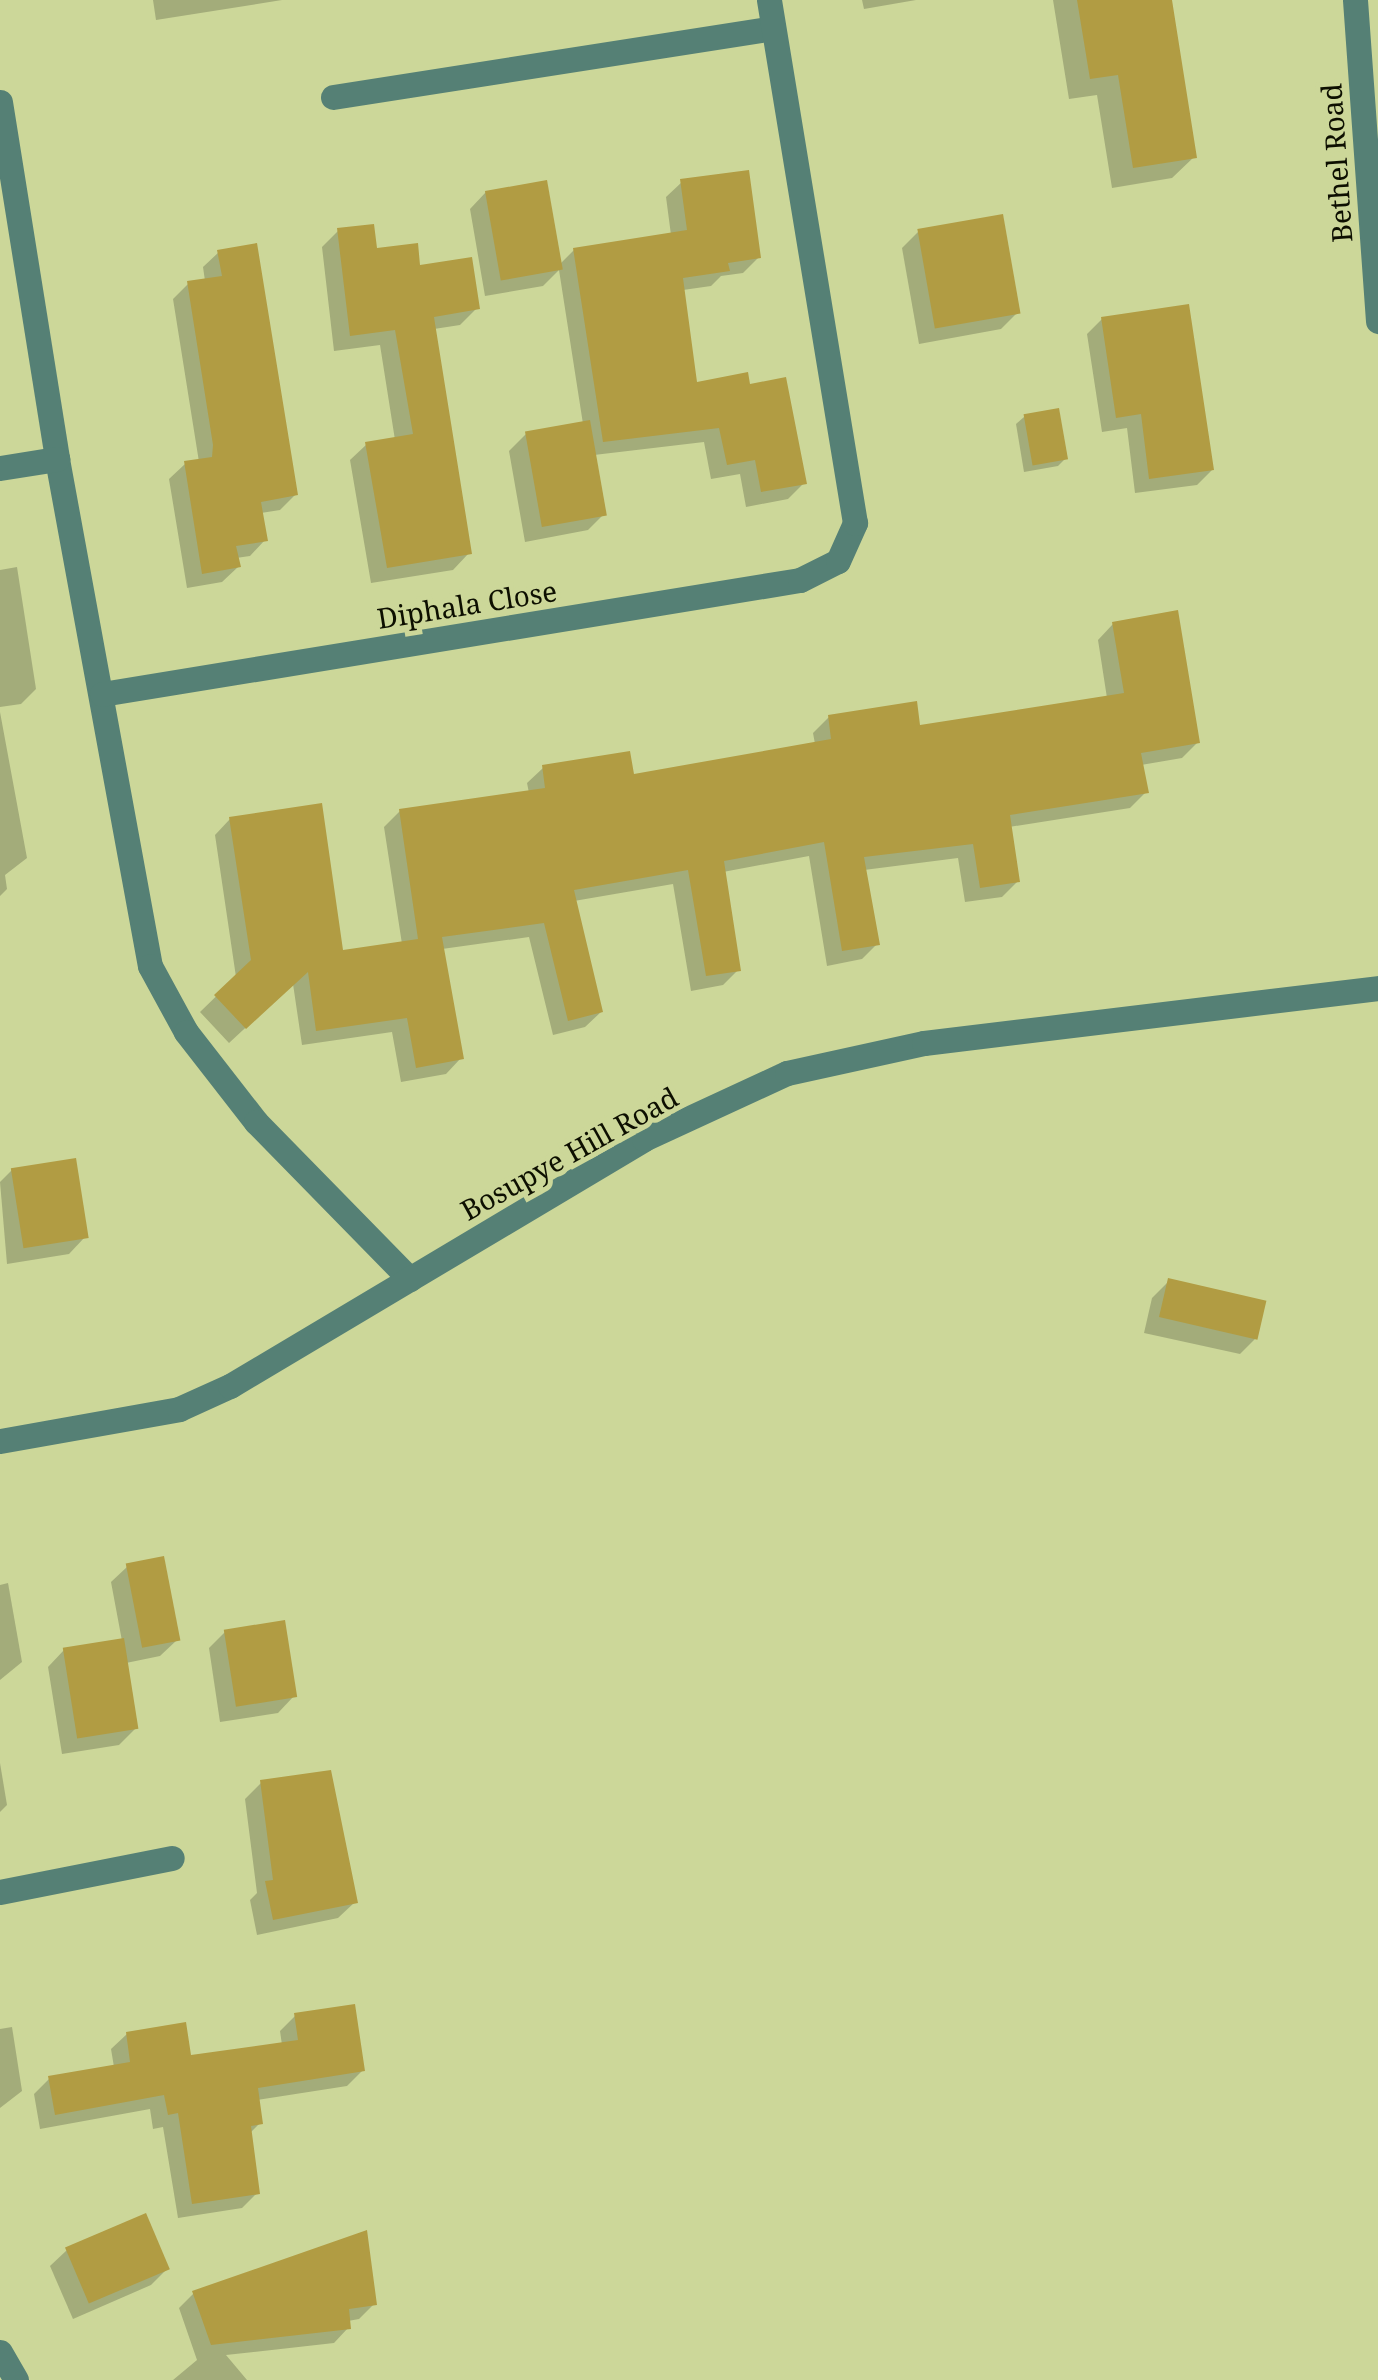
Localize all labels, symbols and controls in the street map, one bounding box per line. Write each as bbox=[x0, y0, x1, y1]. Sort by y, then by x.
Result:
street label: Bethel Road bbox=[1314, 82, 1358, 244]
street label: Diphala Close bbox=[375, 573, 559, 635]
street label: Bosupye Hill Road bbox=[455, 1079, 683, 1227]

